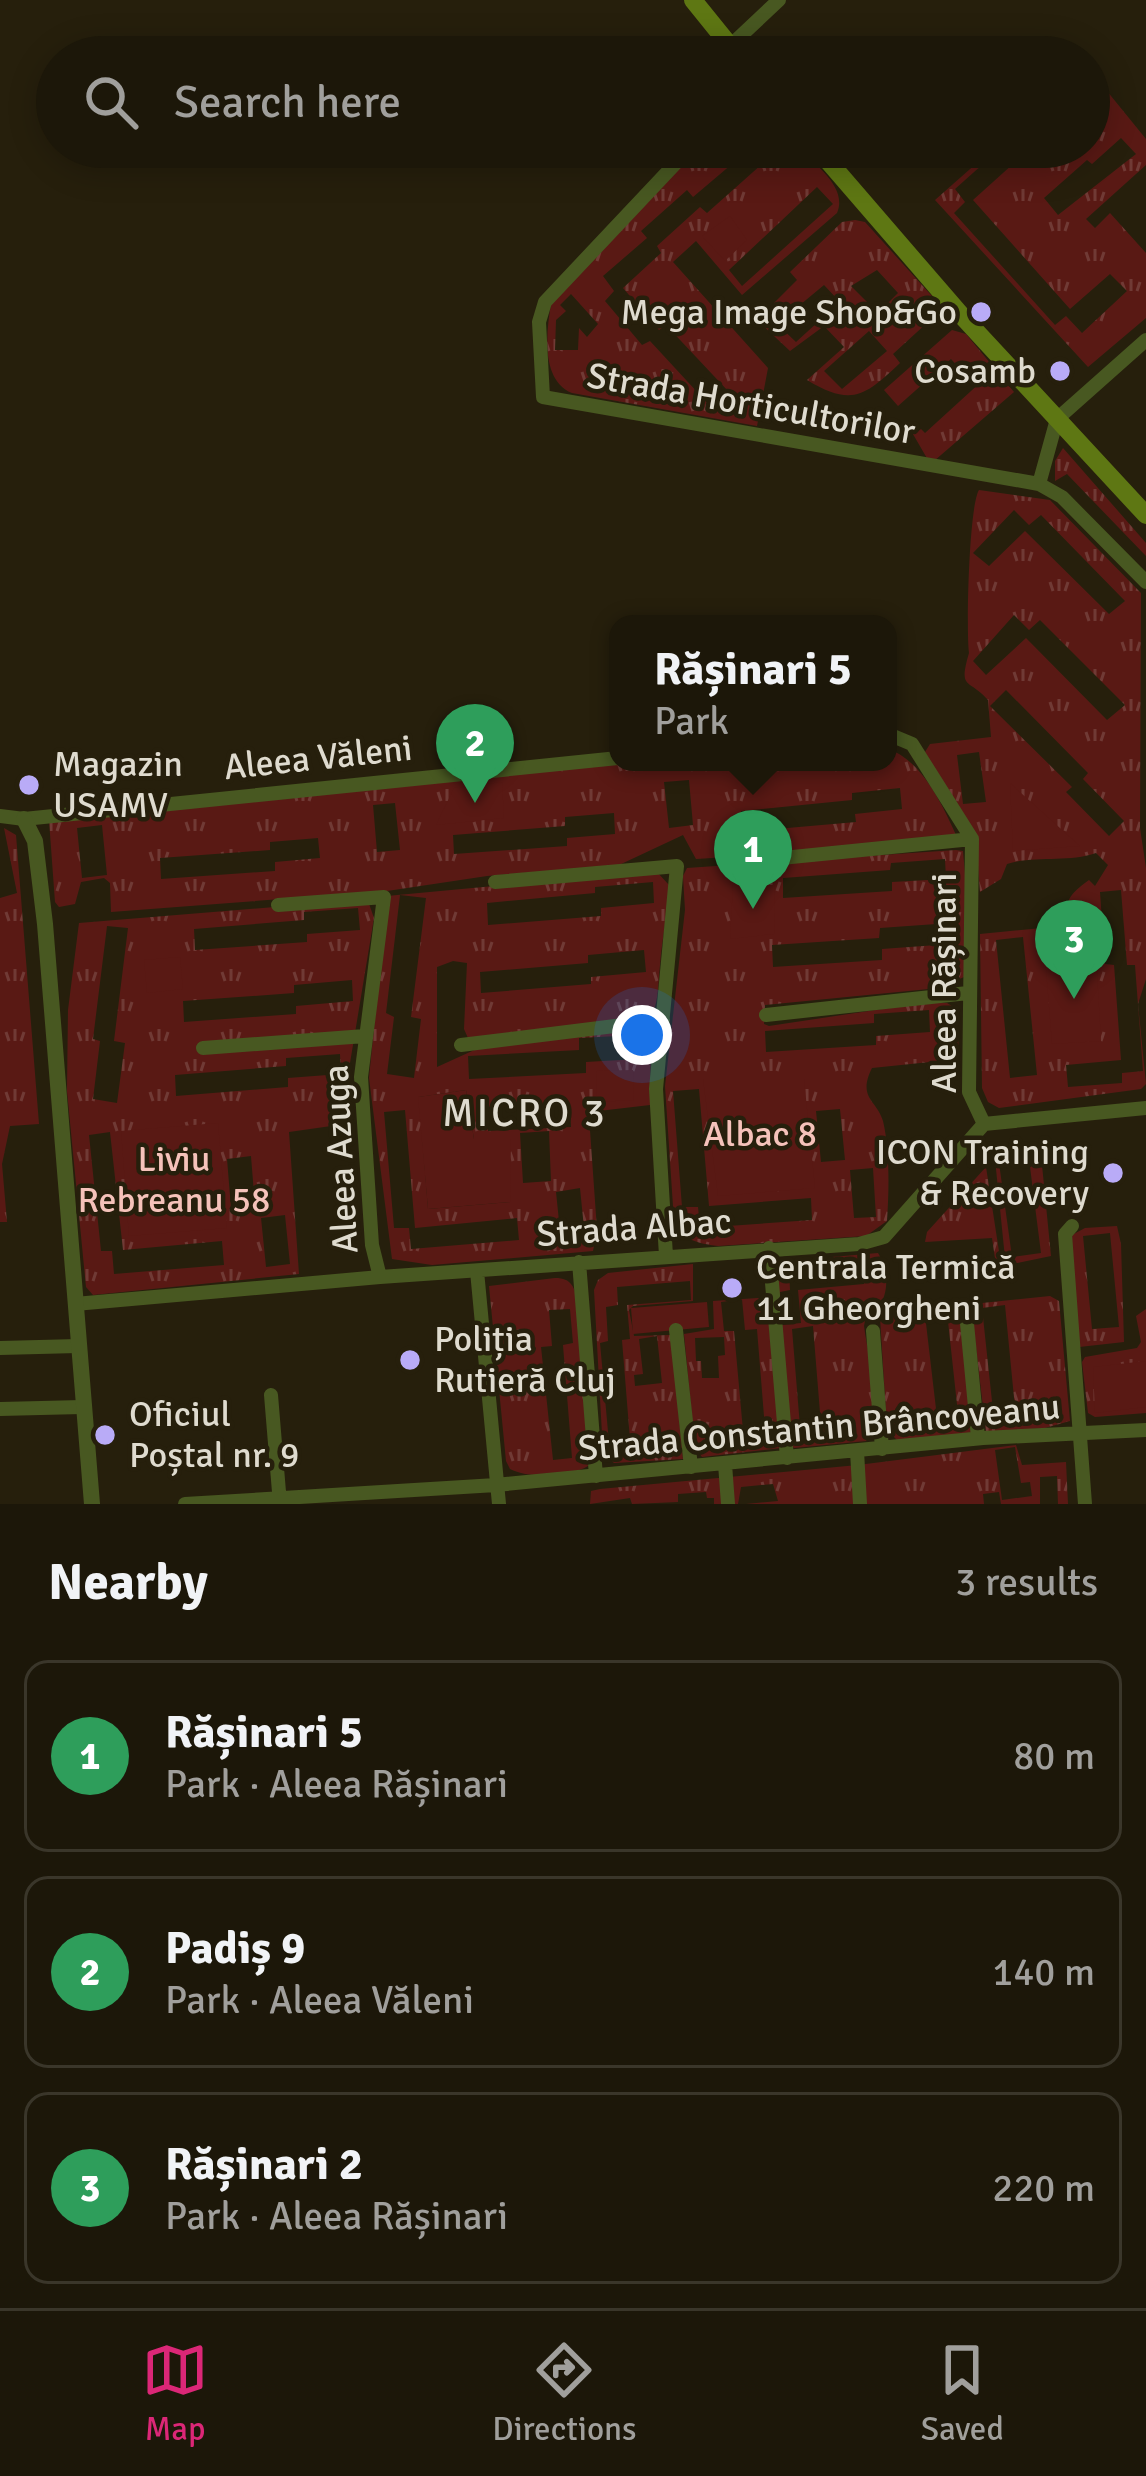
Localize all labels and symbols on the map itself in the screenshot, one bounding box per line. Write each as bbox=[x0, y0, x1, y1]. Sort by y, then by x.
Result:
place label: Mega Image Shop&Go bbox=[621, 290, 957, 335]
marker: Mega Image Shop&Go bbox=[968, 299, 994, 325]
place label: Cosamb bbox=[914, 349, 1036, 394]
street label: Strada Horticultorilor bbox=[584, 353, 919, 455]
marker: Cosamb bbox=[1047, 358, 1073, 384]
pin: 2 bbox=[436, 704, 514, 803]
street label: Aleea Văleni bbox=[222, 726, 414, 790]
place label: Magazin USAMV bbox=[53, 742, 183, 828]
marker: Magazin USAMV bbox=[16, 772, 42, 798]
pin: 1 bbox=[714, 810, 792, 909]
street label: Aleea Rășinari bbox=[922, 873, 967, 1093]
pin: 3 bbox=[1035, 900, 1113, 999]
your location bbox=[612, 1005, 672, 1065]
street label: Aleea Azuga bbox=[314, 1063, 368, 1255]
district label: MICRO 3 bbox=[442, 1089, 608, 1137]
park label: Albac 8 bbox=[703, 1112, 817, 1157]
place label: ICON Training & Recovery bbox=[876, 1130, 1089, 1216]
park label: Liviu Rebreanu 58 bbox=[77, 1137, 271, 1223]
marker: ICON Training & Recovery bbox=[1100, 1160, 1126, 1186]
street label: Strada Albac bbox=[535, 1199, 733, 1257]
place label: Centrala Termică 11 Gheorgheni bbox=[756, 1245, 1015, 1331]
marker: Centrala Termică 11 Gheorgheni bbox=[719, 1275, 745, 1301]
place label: Poliția Rutieră Cluj bbox=[434, 1317, 616, 1403]
marker: Poliția Rutieră Cluj bbox=[397, 1347, 423, 1373]
street label: Strada Constantin Brâncoveanu bbox=[576, 1384, 1062, 1472]
place label: Oficiul Poștal nr. 9 bbox=[129, 1392, 300, 1478]
marker: Oficiul Poștal nr. 9 bbox=[92, 1422, 118, 1448]

